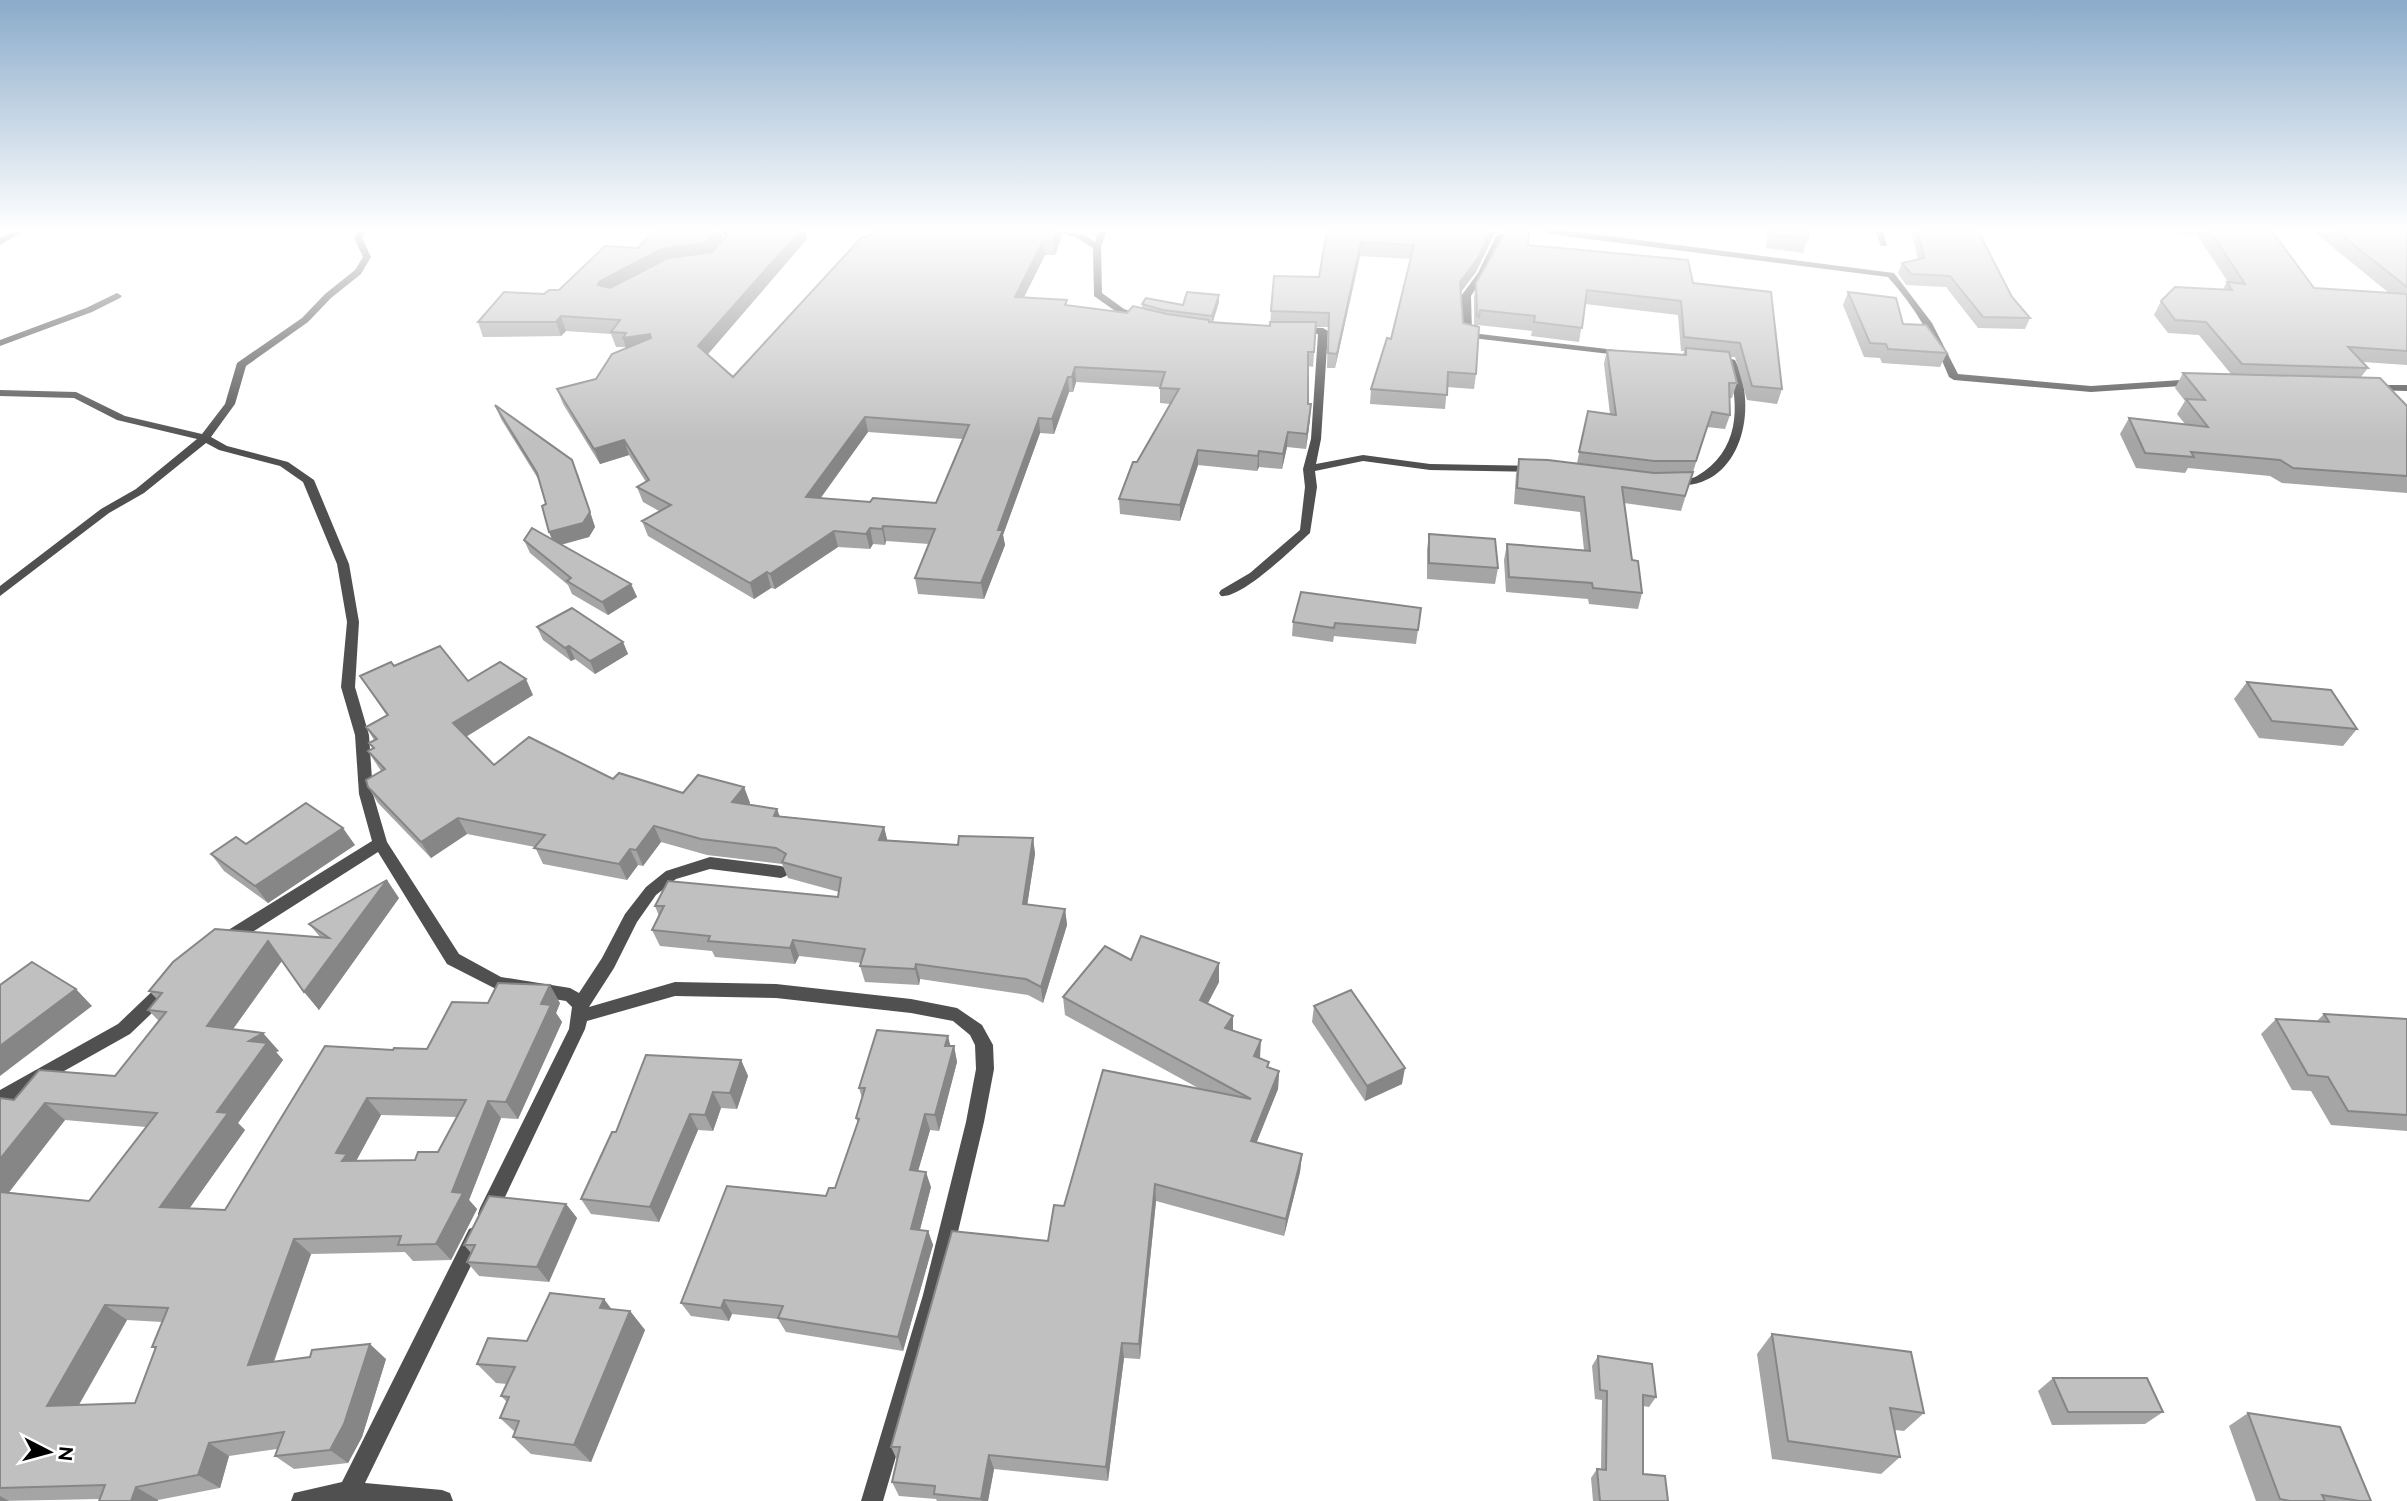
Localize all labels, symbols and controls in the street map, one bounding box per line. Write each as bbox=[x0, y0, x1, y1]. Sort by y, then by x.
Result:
north arrow bbox=[14, 1417, 84, 1487]
text: N bbox=[54, 1445, 78, 1462]

